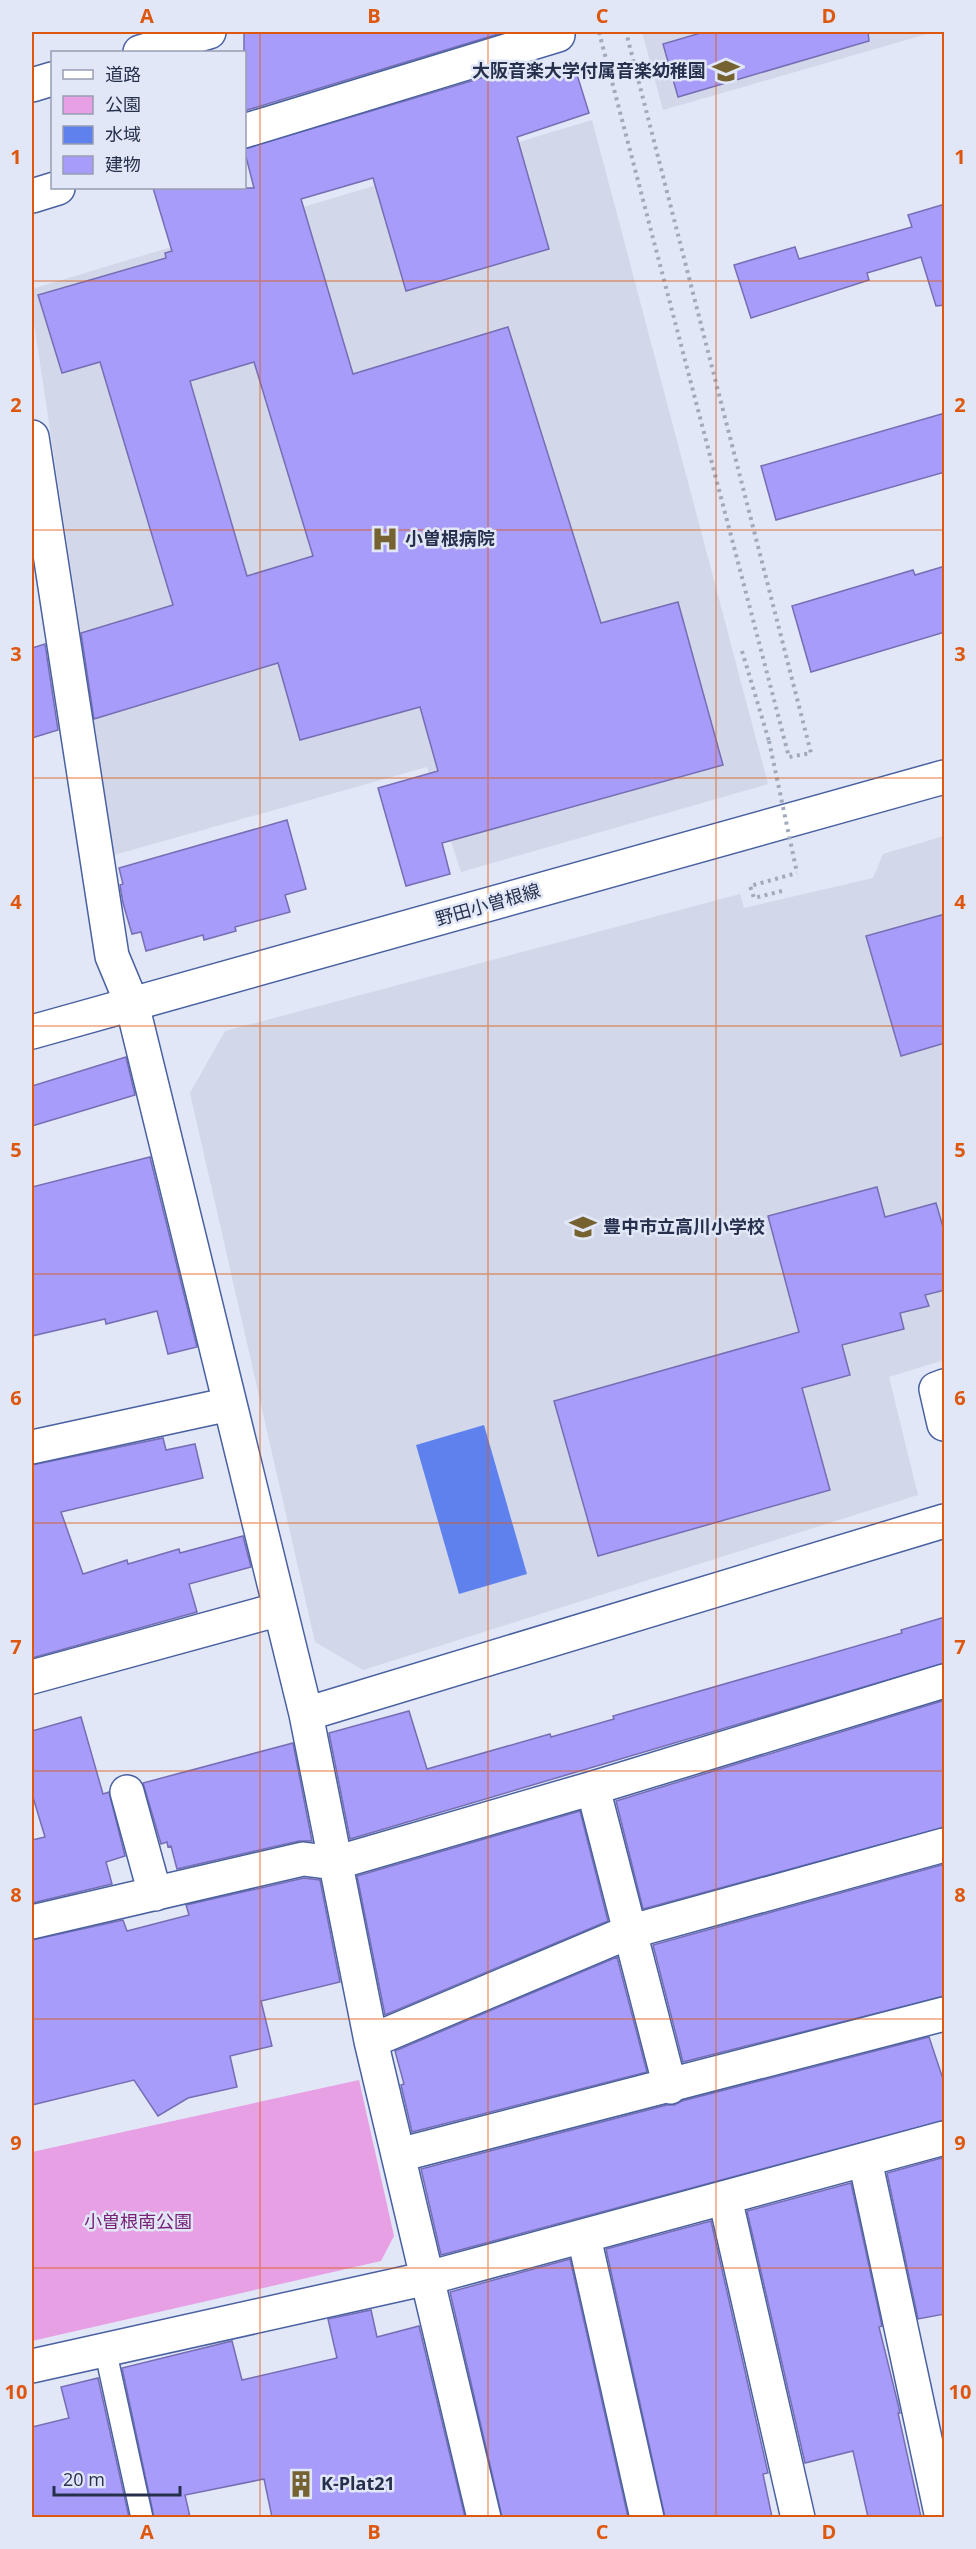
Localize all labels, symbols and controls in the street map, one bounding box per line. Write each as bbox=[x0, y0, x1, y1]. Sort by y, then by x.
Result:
text: A bbox=[140, 2, 154, 29]
text: B bbox=[367, 2, 381, 29]
text: C bbox=[596, 2, 609, 29]
text: D bbox=[822, 2, 836, 29]
legend bbox=[51, 51, 246, 189]
school or university icon: 大阪音楽大学付属音楽幼稚園 bbox=[711, 56, 741, 86]
place label: 大阪音楽大学付属音楽幼稚園 bbox=[472, 58, 706, 82]
text: 道路 bbox=[105, 62, 141, 86]
text: 公園 bbox=[105, 92, 141, 116]
text: 水域 bbox=[105, 122, 141, 146]
text: 1 bbox=[10, 143, 22, 170]
text: 1 bbox=[954, 143, 966, 170]
text: 建物 bbox=[105, 152, 141, 176]
text: 2 bbox=[10, 391, 22, 418]
text: 2 bbox=[954, 391, 966, 418]
hospital icon: 小曽根病院 bbox=[370, 524, 400, 554]
place label: 小曽根病院 bbox=[405, 526, 495, 550]
text: 3 bbox=[10, 640, 22, 667]
text: 3 bbox=[954, 640, 966, 667]
street label: 野田小曽根線 bbox=[433, 878, 543, 930]
text: 4 bbox=[10, 888, 22, 915]
text: 4 bbox=[954, 888, 966, 915]
text: 5 bbox=[10, 1136, 22, 1163]
text: 5 bbox=[954, 1136, 966, 1163]
school or university icon: 豊中市立高川小学校 bbox=[568, 1212, 598, 1242]
place label: 豊中市立高川小学校 bbox=[603, 1214, 765, 1238]
text: 6 bbox=[10, 1384, 22, 1411]
text: 6 bbox=[954, 1384, 966, 1411]
text: 7 bbox=[10, 1633, 22, 1660]
text: 7 bbox=[954, 1633, 966, 1660]
text: 8 bbox=[10, 1881, 22, 1908]
text: 8 bbox=[954, 1881, 966, 1908]
text: 9 bbox=[10, 2129, 22, 2156]
text: 9 bbox=[954, 2129, 966, 2156]
park label: 小曽根南公園 bbox=[84, 2209, 192, 2233]
text: 10 bbox=[5, 2378, 27, 2405]
text: 10 bbox=[949, 2378, 971, 2405]
scale bar bbox=[54, 2459, 180, 2497]
text: 20 m bbox=[63, 2467, 105, 2491]
building icon: K-Plat21 bbox=[286, 2469, 316, 2499]
place label: K-Plat21 bbox=[321, 2471, 395, 2495]
text: A bbox=[140, 2518, 154, 2545]
text: B bbox=[367, 2518, 381, 2545]
text: C bbox=[596, 2518, 609, 2545]
text: D bbox=[822, 2518, 836, 2545]

